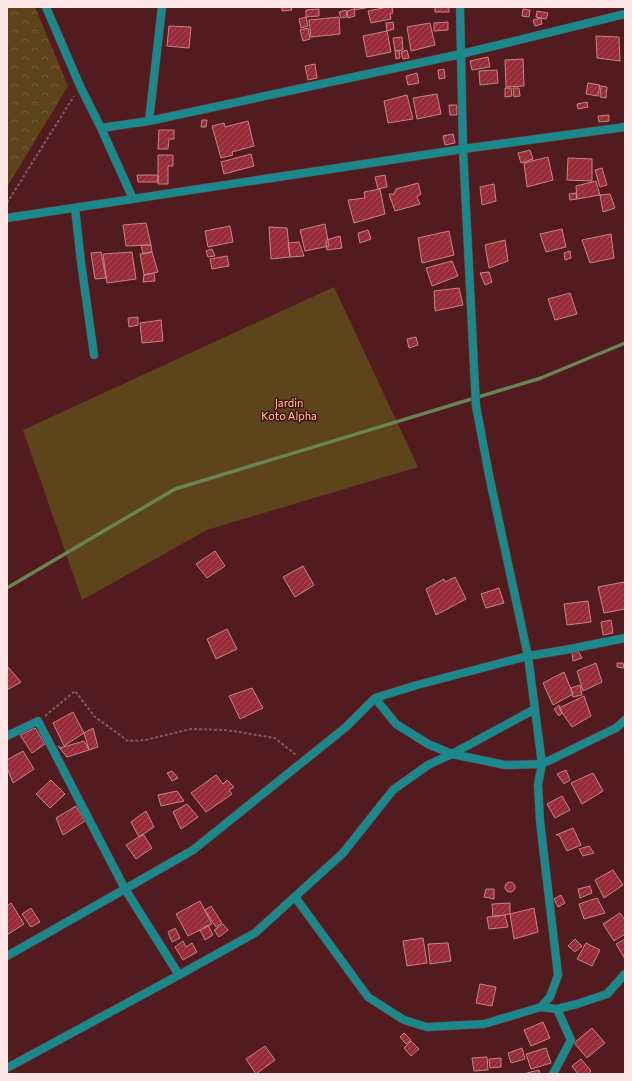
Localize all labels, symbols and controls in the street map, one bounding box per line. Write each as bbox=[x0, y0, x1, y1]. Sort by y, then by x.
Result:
park label: Jardin Koto Alpha bbox=[261, 396, 317, 422]

